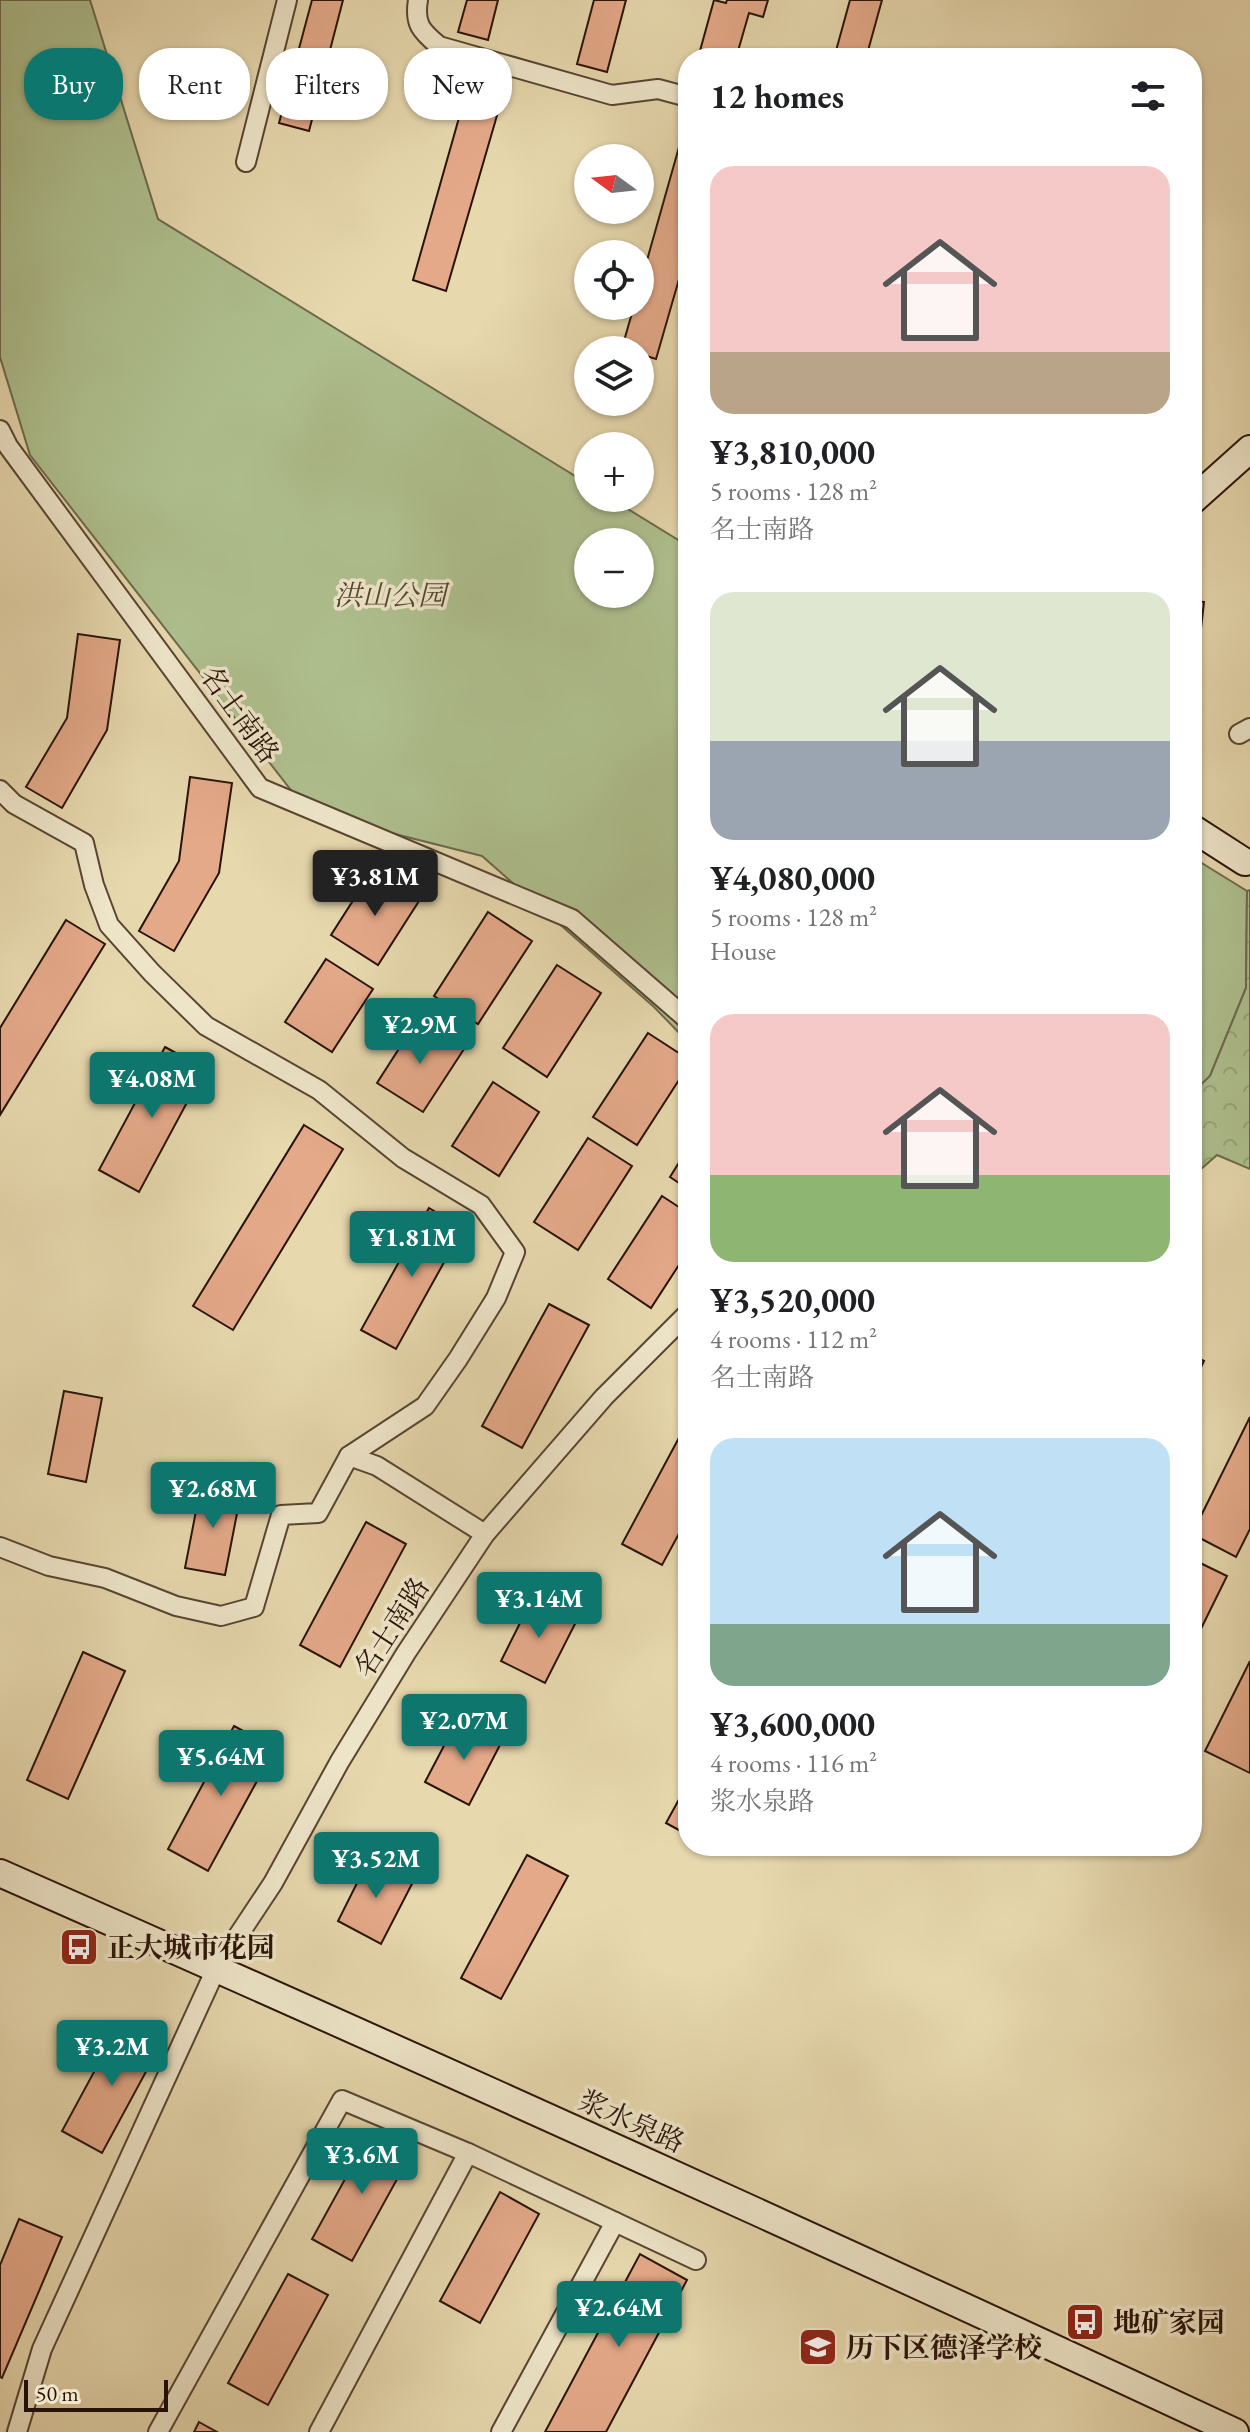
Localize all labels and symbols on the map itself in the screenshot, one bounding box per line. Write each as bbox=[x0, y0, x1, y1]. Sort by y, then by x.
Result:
north arrow bbox=[574, 144, 654, 224]
park label: 洪山公园 bbox=[334, 577, 450, 613]
street label: 名士南路 bbox=[193, 658, 287, 770]
pin: ¥3.81M bbox=[310, 850, 440, 918]
pin: ¥2.9M bbox=[364, 998, 476, 1066]
pin: ¥4.08M bbox=[87, 1052, 217, 1120]
pin: ¥1.81M bbox=[347, 1211, 477, 1279]
pin: ¥2.68M bbox=[148, 1462, 278, 1530]
street label: 名士南路 bbox=[345, 1570, 437, 1684]
pin: ¥3.14M bbox=[474, 1572, 604, 1640]
pin: ¥2.07M bbox=[399, 1694, 529, 1762]
pin: ¥5.64M bbox=[156, 1730, 286, 1798]
pin: ¥3.52M bbox=[311, 1832, 441, 1900]
bus stop icon: 正大城市花园 bbox=[58, 1926, 100, 1968]
place label: 正大城市花园 bbox=[107, 1929, 275, 1965]
pin: ¥3.2M bbox=[56, 2020, 168, 2088]
street label: 浆水泉路 bbox=[574, 2082, 690, 2160]
pin: ¥3.6M bbox=[306, 2128, 418, 2196]
pin: ¥2.64M bbox=[554, 2281, 684, 2349]
bus stop icon: 地矿家园 bbox=[1064, 2301, 1106, 2343]
place label: 地矿家园 bbox=[1113, 2304, 1225, 2340]
school or university icon: 历下区德泽学校 bbox=[797, 2326, 839, 2368]
place label: 历下区德泽学校 bbox=[846, 2329, 1042, 2365]
scale bar bbox=[24, 2376, 168, 2412]

